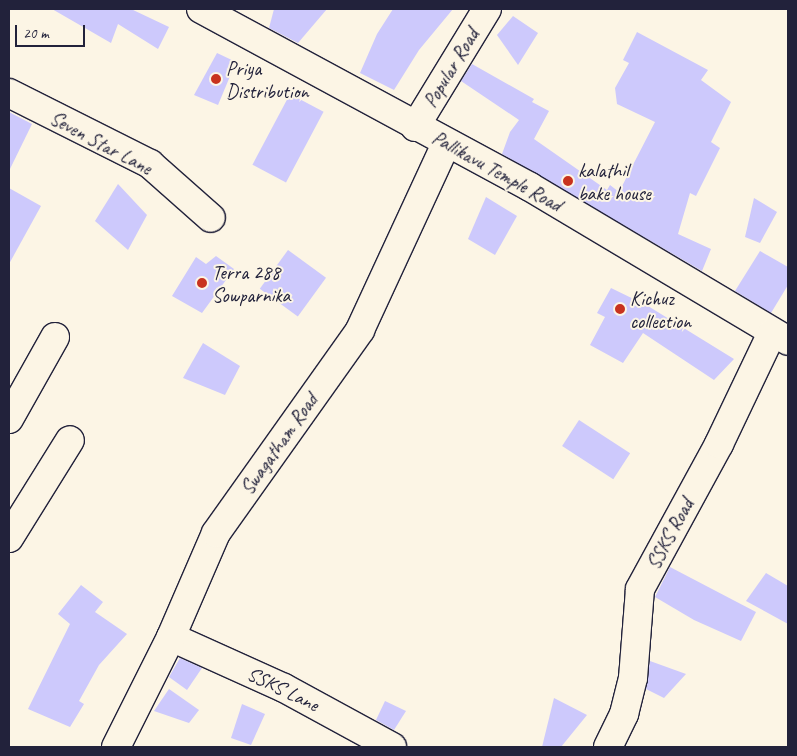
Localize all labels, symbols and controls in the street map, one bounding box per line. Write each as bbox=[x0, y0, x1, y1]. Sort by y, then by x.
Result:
scale bar bbox=[18, 15, 88, 47]
text: 20 m bbox=[23, 24, 49, 43]
street label: Popular Road bbox=[418, 24, 484, 112]
place label: Priya Distribution bbox=[226, 56, 308, 103]
marker: Priya Distribution bbox=[210, 73, 222, 85]
street label: Seven Star Lane bbox=[45, 106, 157, 180]
street label: Pallikavu Temple Road bbox=[429, 126, 565, 216]
place label: kalathil bake house bbox=[578, 158, 651, 205]
marker: kalathil bake house bbox=[562, 175, 574, 187]
place label: Terra 288 Sowparnika bbox=[212, 260, 290, 307]
marker: Terra 288 Sowparnika bbox=[196, 277, 208, 289]
place label: Kichuz collection bbox=[630, 286, 691, 333]
marker: Kichuz collection bbox=[614, 303, 626, 315]
street label: Swagatham Road bbox=[235, 389, 323, 499]
street label: SSKS Road bbox=[641, 494, 699, 574]
street label: SSKS Lane bbox=[243, 661, 323, 717]

